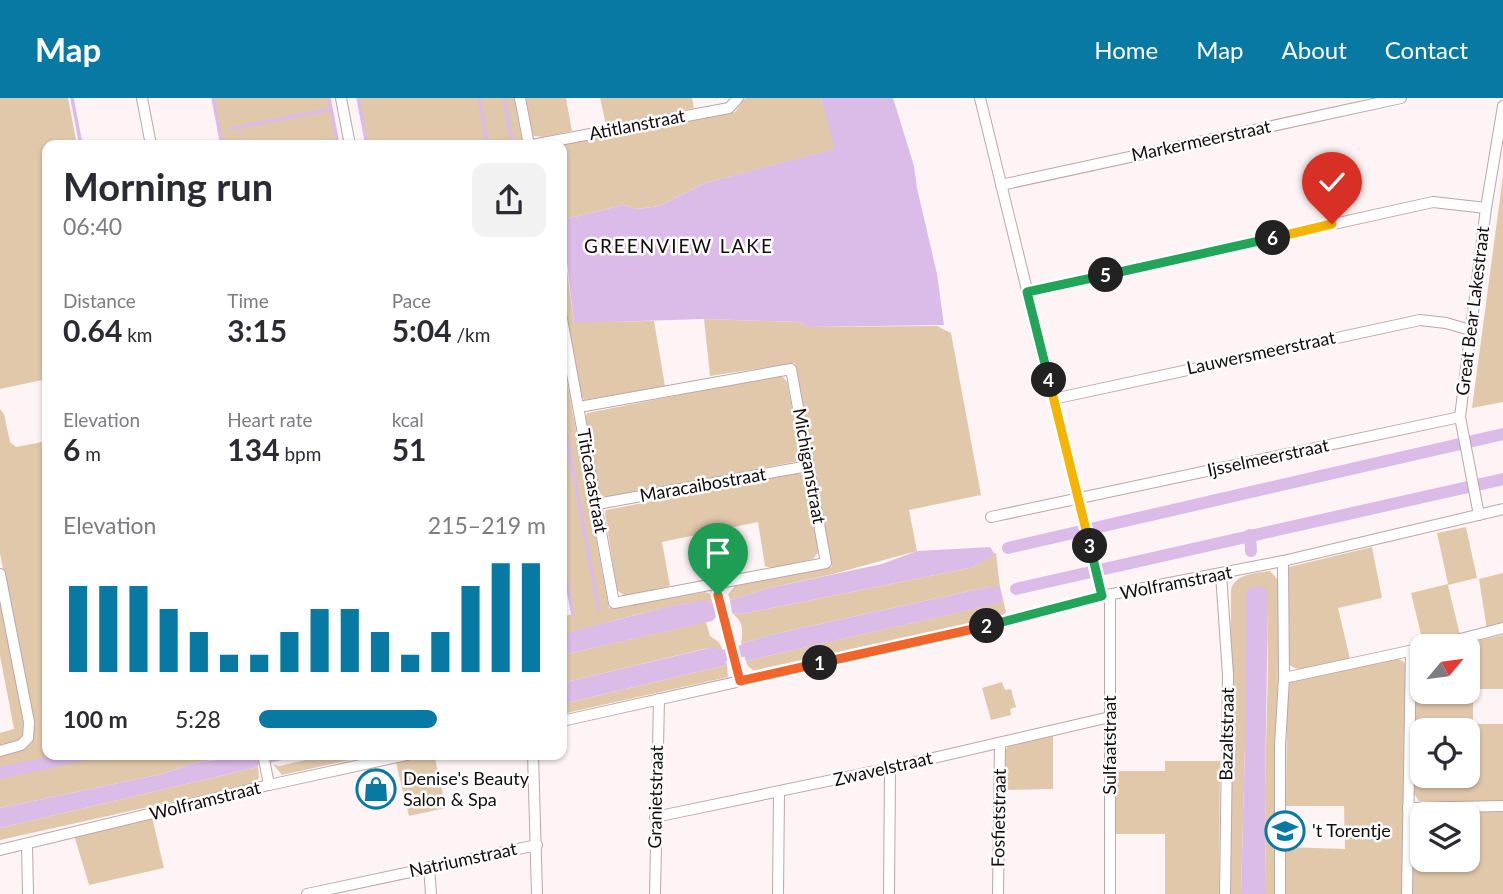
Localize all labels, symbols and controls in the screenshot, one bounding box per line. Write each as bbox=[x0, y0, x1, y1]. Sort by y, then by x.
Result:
text: Map bbox=[35, 29, 101, 69]
text: Home bbox=[1094, 35, 1158, 64]
text: Map bbox=[1196, 35, 1244, 64]
text: About bbox=[1282, 35, 1347, 64]
text: Contact bbox=[1385, 35, 1468, 64]
street label: Atitlanstraat bbox=[587, 104, 687, 144]
street label: Markermeerstraat bbox=[1129, 114, 1273, 166]
pin bbox=[1302, 152, 1362, 224]
text: Morning run bbox=[63, 163, 273, 209]
button: share bbox=[472, 163, 546, 237]
icon: check bbox=[1313, 163, 1351, 201]
text: 06:40 bbox=[63, 212, 122, 240]
pin: 6 bbox=[1256, 220, 1290, 256]
street label: Great Bear Lakestraat bbox=[1451, 224, 1493, 397]
text: 6 bbox=[1267, 226, 1278, 249]
district label: GREENVIEW LAKE bbox=[584, 234, 774, 257]
pin: 5 bbox=[1088, 258, 1124, 292]
text: 5 bbox=[1100, 263, 1111, 286]
text: Distance bbox=[63, 289, 136, 312]
text: Time bbox=[227, 289, 269, 312]
text: Pace bbox=[392, 289, 431, 312]
text: 0.64 bbox=[63, 312, 122, 348]
text: 3:15 bbox=[227, 312, 287, 348]
text: 5:04 bbox=[392, 312, 452, 348]
text: km bbox=[122, 323, 152, 346]
text: /km bbox=[452, 323, 490, 346]
street label: Lauwersmeerstraat bbox=[1185, 325, 1338, 379]
pin: 4 bbox=[1032, 362, 1066, 398]
text: 4 bbox=[1043, 368, 1054, 391]
street label: Michiganstraat bbox=[789, 406, 831, 526]
text: Elevation bbox=[63, 408, 140, 431]
text: Heart rate bbox=[227, 408, 313, 431]
text: kcal bbox=[392, 408, 424, 431]
street label: Titicacastraat bbox=[573, 427, 613, 535]
text: 6 bbox=[63, 431, 80, 467]
text: 134 bbox=[227, 431, 280, 467]
text: 51 bbox=[392, 431, 426, 467]
street label: Ijsselmeerstraat bbox=[1205, 433, 1331, 481]
text: m bbox=[80, 442, 101, 465]
text: bpm bbox=[280, 442, 321, 465]
street label: Maracaibostraat bbox=[638, 462, 768, 506]
text: Elevation bbox=[63, 511, 156, 539]
text: 215–219 m bbox=[428, 511, 546, 539]
pin bbox=[688, 523, 748, 595]
pin: 3 bbox=[1072, 528, 1108, 564]
icon: arrive bbox=[699, 534, 737, 572]
text: 3 bbox=[1084, 534, 1095, 557]
street label: Wolframstraat bbox=[1118, 560, 1234, 604]
pin: 2 bbox=[970, 608, 1004, 644]
text: 2 bbox=[981, 614, 992, 637]
north arrow bbox=[1410, 634, 1480, 704]
map controls bbox=[1410, 634, 1480, 872]
pin: 1 bbox=[802, 646, 838, 680]
text: 1 bbox=[814, 651, 825, 674]
street label: Bazaltstraat bbox=[1214, 687, 1238, 781]
street label: Sulfaatstraat bbox=[1098, 695, 1120, 795]
text: 100 m bbox=[63, 705, 128, 733]
text: 5:28 bbox=[175, 705, 221, 733]
button: locate bbox=[1410, 718, 1480, 788]
street label: Granietstraat bbox=[643, 745, 667, 849]
street label: Zwavelstraat bbox=[831, 746, 935, 790]
place label: Denise's Beauty Salon & Spa bbox=[403, 767, 530, 810]
shop icon: Denise's Beauty Salon & Spa bbox=[355, 768, 397, 810]
street label: Fosfietstraat bbox=[986, 768, 1010, 867]
street label: Wolframstraat bbox=[147, 776, 263, 824]
button: layers bbox=[1410, 802, 1480, 872]
school or university icon: 't Torentje bbox=[1264, 810, 1306, 852]
place label: 't Torentje bbox=[1312, 819, 1391, 841]
street label: Natriumstraat bbox=[407, 837, 519, 881]

